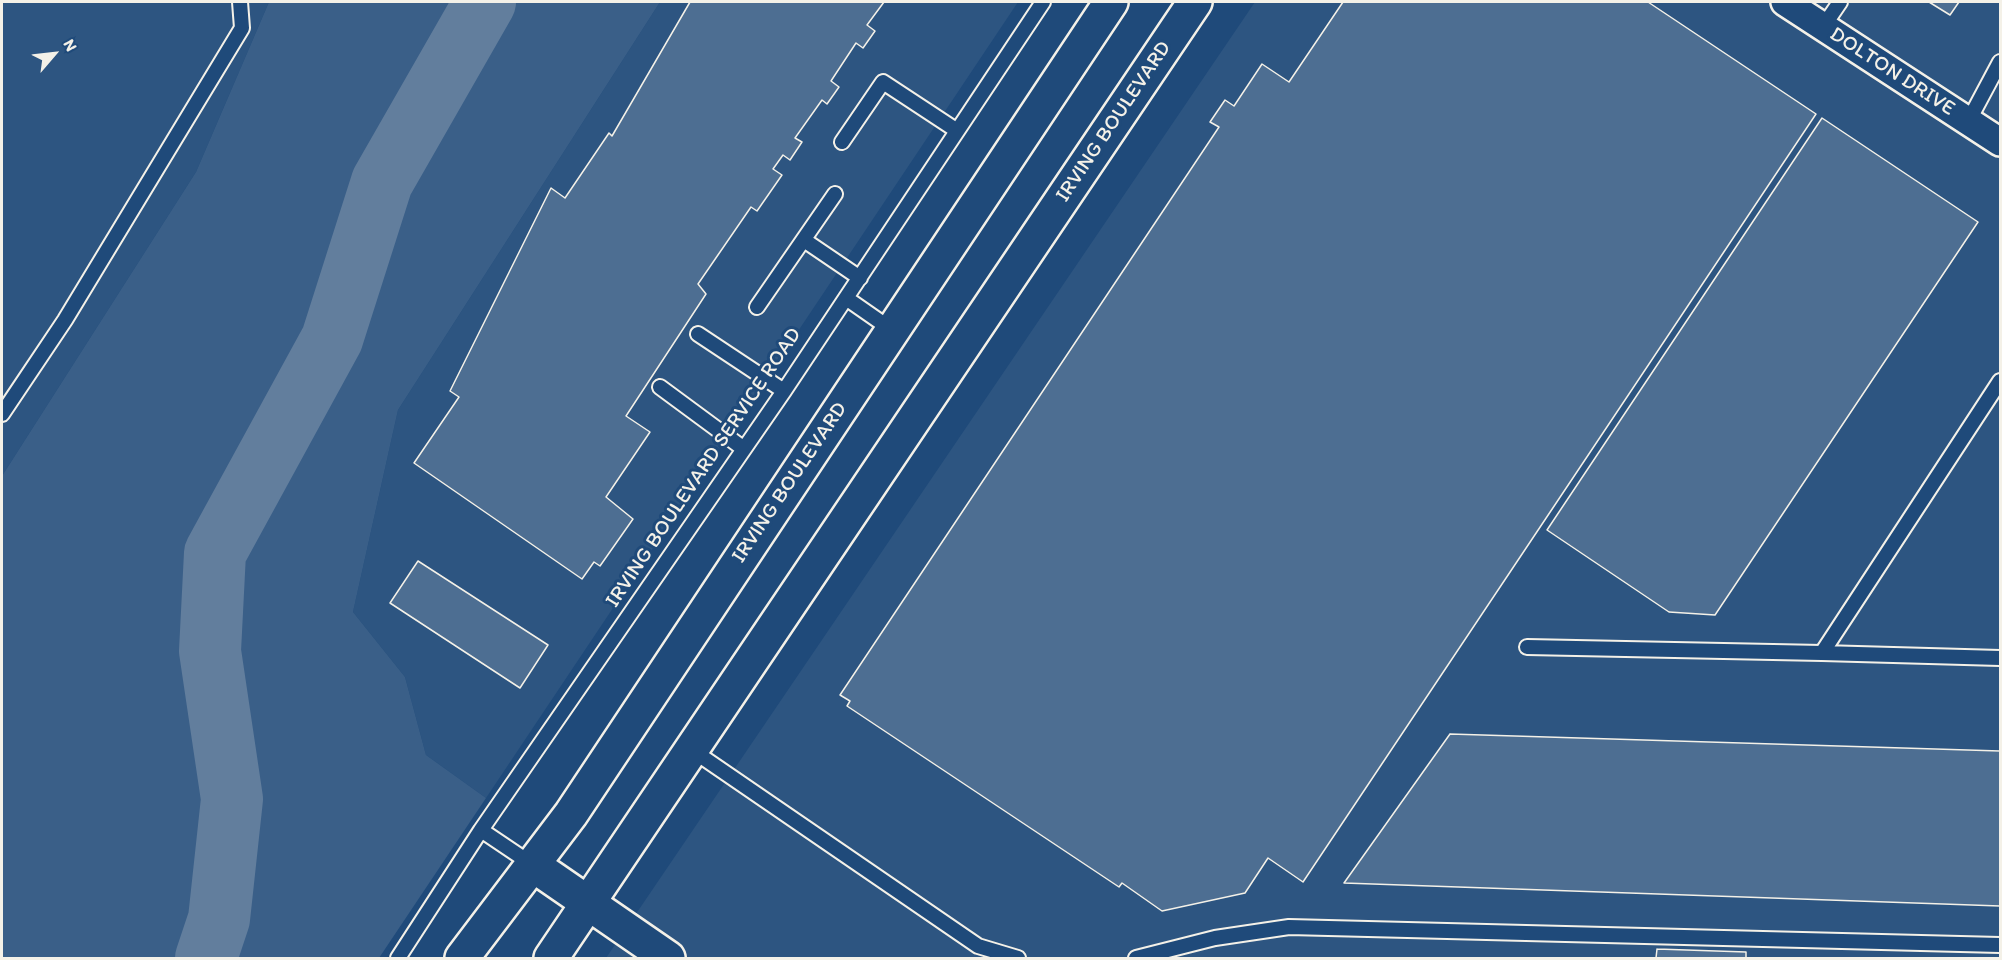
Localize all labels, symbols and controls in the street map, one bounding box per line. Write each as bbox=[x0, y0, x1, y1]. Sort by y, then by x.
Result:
street label: DOLTON DRIVE bbox=[1825, 22, 1959, 122]
north arrow bbox=[24, 24, 84, 84]
text: N bbox=[59, 36, 81, 55]
street label: IRVING BOULEVARD bbox=[1051, 37, 1177, 207]
street label: IRVING BOULEVARD SERVICE ROAD bbox=[601, 323, 807, 613]
street label: IRVING BOULEVARD bbox=[727, 398, 853, 568]

